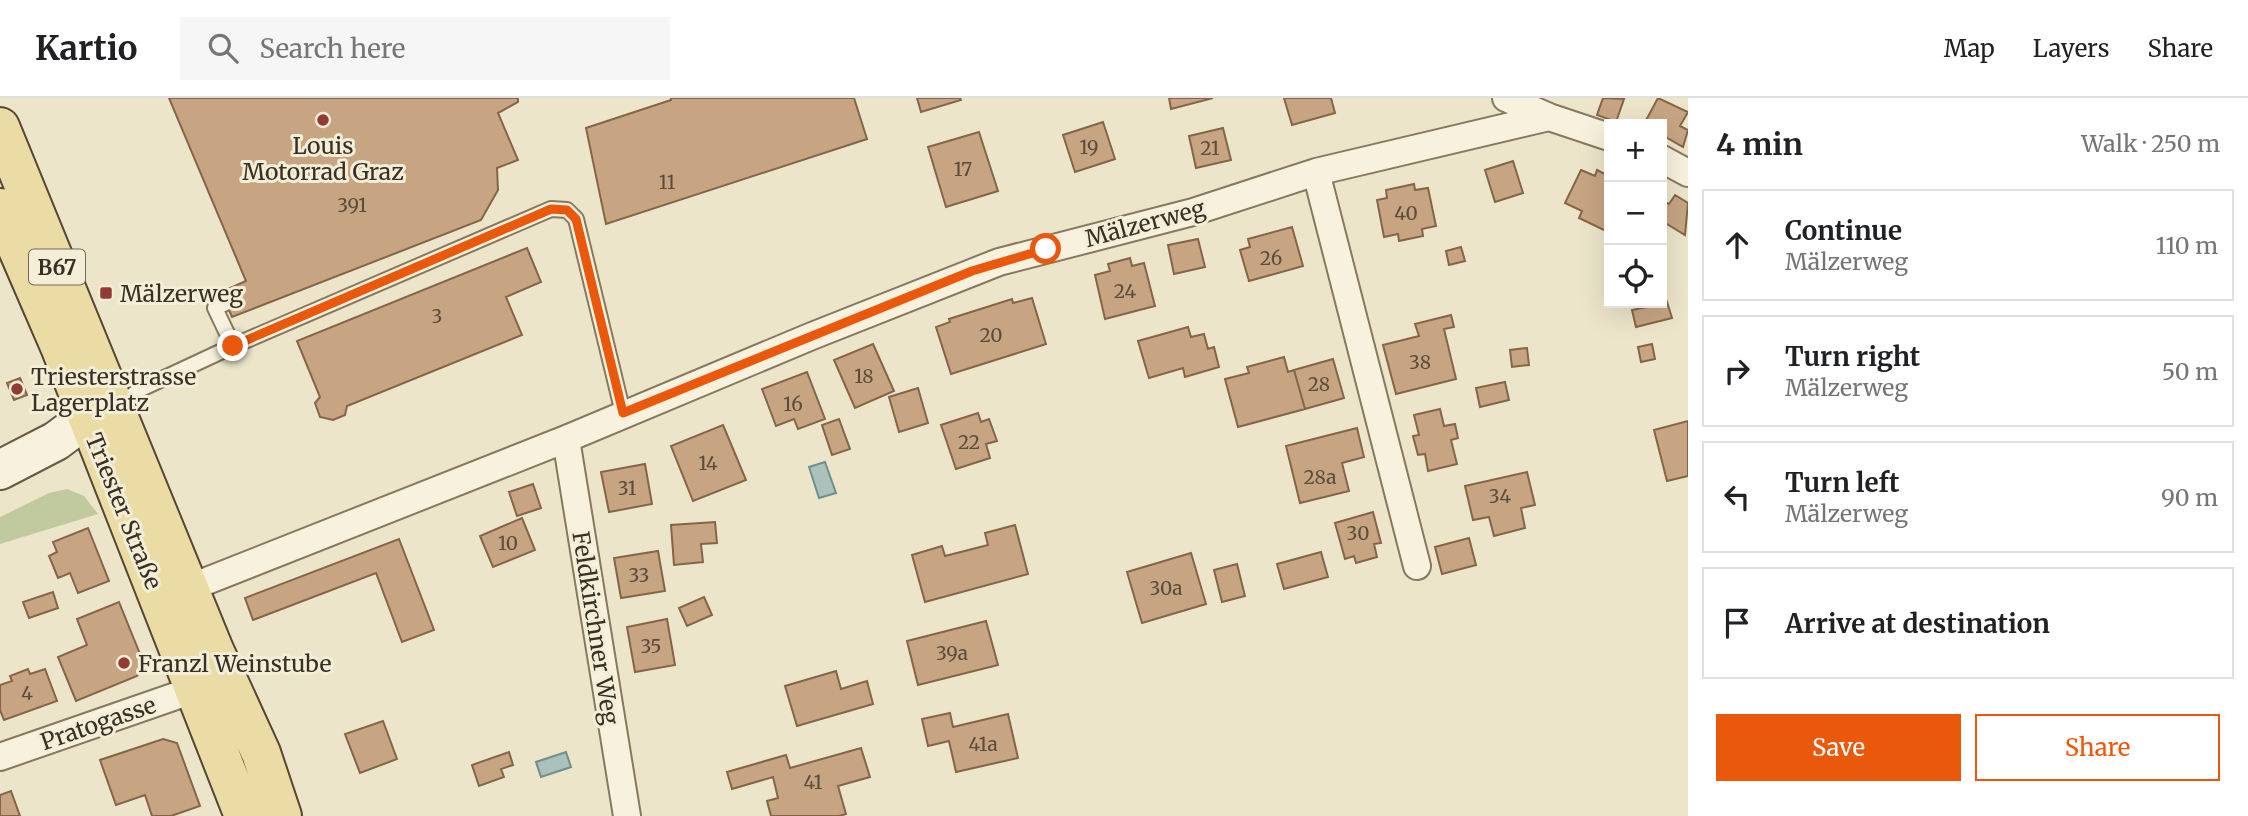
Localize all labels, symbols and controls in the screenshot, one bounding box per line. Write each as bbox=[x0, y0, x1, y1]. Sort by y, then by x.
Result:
search box bbox=[180, 17, 670, 80]
text: Kartio bbox=[35, 28, 138, 69]
icon: search bbox=[204, 29, 242, 67]
text: Search here bbox=[260, 32, 405, 65]
text: Map bbox=[1944, 33, 1995, 64]
text: Layers bbox=[2033, 33, 2109, 64]
text: Share bbox=[2147, 33, 2213, 64]
marker: Louis Motorrad Graz bbox=[315, 112, 331, 128]
map controls bbox=[1604, 119, 1667, 308]
button: + bbox=[1604, 119, 1667, 182]
text: 4 min bbox=[1716, 125, 1803, 163]
text: Walk · 250 m bbox=[2081, 129, 2220, 158]
place label: Louis Motorrad Graz bbox=[242, 131, 404, 186]
house number: 19 bbox=[1079, 135, 1099, 159]
house number: 21 bbox=[1200, 136, 1220, 160]
house number: 17 bbox=[954, 157, 972, 181]
house number: 11 bbox=[659, 170, 676, 194]
button: − bbox=[1604, 182, 1667, 245]
house number: 391 bbox=[337, 193, 367, 217]
street label: Mälzerweg bbox=[1082, 193, 1208, 253]
house number: 40 bbox=[1394, 201, 1418, 225]
text: Continue bbox=[1785, 214, 1902, 247]
icon: ahead bbox=[1718, 226, 1756, 264]
text: 110 m bbox=[2156, 231, 2218, 260]
route start bbox=[1030, 233, 1061, 264]
button: locate bbox=[1604, 245, 1667, 308]
house number: 26 bbox=[1260, 246, 1282, 270]
text: Mälzerweg bbox=[1785, 247, 1908, 276]
road number: B67 bbox=[29, 250, 85, 284]
place label: Mälzerweg bbox=[120, 279, 243, 308]
house number: 24 bbox=[1114, 279, 1137, 303]
marker: Mälzerweg bbox=[98, 285, 114, 301]
house number: 3 bbox=[432, 304, 442, 328]
house number: 20 bbox=[979, 323, 1003, 347]
route end bbox=[217, 330, 248, 361]
text: Turn right bbox=[1785, 340, 1920, 373]
house number: 38 bbox=[1409, 350, 1431, 374]
icon: right bbox=[1718, 352, 1756, 390]
text: 50 m bbox=[2162, 357, 2218, 386]
place label: Triesterstrasse Lagerplatz bbox=[31, 362, 196, 417]
house number: 18 bbox=[854, 364, 874, 388]
house number: 28 bbox=[1308, 372, 1330, 396]
text: Mälzerweg bbox=[1785, 373, 1908, 402]
marker: Triesterstrasse Lagerplatz bbox=[9, 381, 25, 397]
house number: 16 bbox=[783, 392, 803, 416]
street label: Triester Straße bbox=[80, 429, 168, 593]
house number: 22 bbox=[958, 430, 980, 454]
house number: 14 bbox=[698, 451, 718, 475]
house number: 28a bbox=[1304, 465, 1336, 489]
text: Turn left bbox=[1785, 466, 1899, 499]
house number: 31 bbox=[618, 476, 637, 500]
icon: left bbox=[1718, 478, 1756, 516]
text: 90 m bbox=[2161, 483, 2218, 512]
house number: 34 bbox=[1489, 484, 1511, 508]
text: Mälzerweg bbox=[1785, 499, 1908, 528]
house number: 30 bbox=[1347, 521, 1369, 545]
street label: Feldkirchner Weg bbox=[566, 529, 626, 727]
house number: 10 bbox=[498, 531, 518, 555]
house number: 33 bbox=[629, 563, 649, 587]
house number: 30a bbox=[1149, 576, 1183, 600]
icon: arrive bbox=[1718, 604, 1756, 642]
text: Arrive at destination bbox=[1785, 607, 2050, 640]
house number: 35 bbox=[641, 634, 661, 658]
house number: 39a bbox=[936, 641, 968, 665]
place label: Franzl Weinstube bbox=[138, 649, 331, 678]
marker: Franzl Weinstube bbox=[116, 655, 132, 671]
house number: 4 bbox=[21, 681, 33, 705]
street label: Pratogasse bbox=[37, 690, 159, 756]
button: Save bbox=[1716, 714, 1961, 781]
button: Share bbox=[1975, 714, 2220, 781]
house number: 41a bbox=[968, 732, 998, 756]
house number: 41 bbox=[804, 770, 823, 794]

